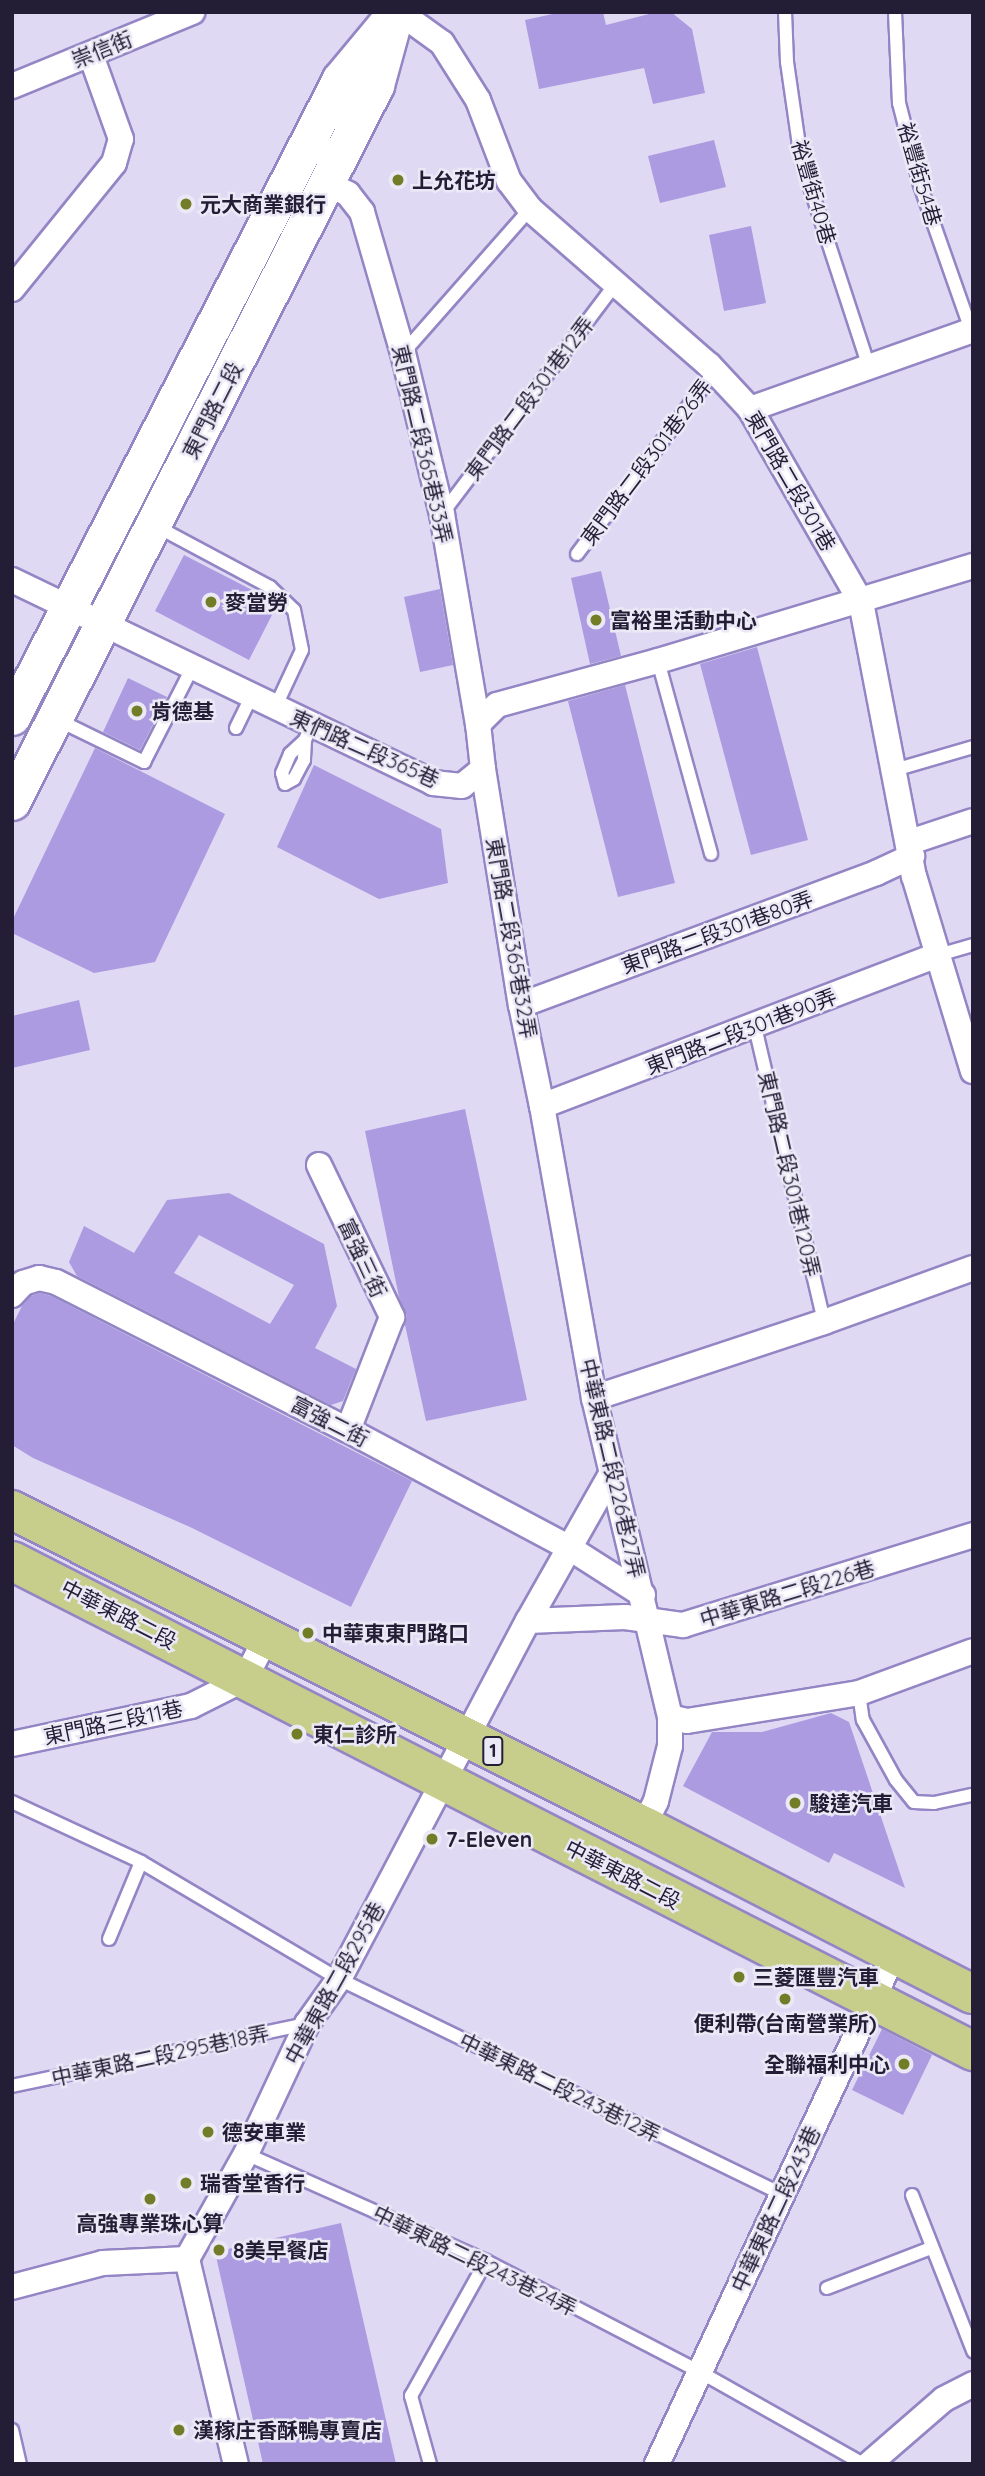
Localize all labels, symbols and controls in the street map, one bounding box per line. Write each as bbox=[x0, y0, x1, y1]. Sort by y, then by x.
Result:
street label: 崇信街 bbox=[68, 26, 136, 72]
street label: 裕豐街54巷 bbox=[893, 119, 947, 229]
street label: 裕豐街40巷 bbox=[787, 137, 841, 247]
place label: 上允花坊 bbox=[412, 167, 496, 193]
marker: 上允花坊 bbox=[390, 172, 406, 188]
place label: 元大商業銀行 bbox=[200, 191, 326, 217]
marker: 元大商業銀行 bbox=[178, 196, 194, 212]
street label: 東門路二段301巷12弄 bbox=[459, 311, 599, 485]
street label: 東門路二段365巷33弄 bbox=[388, 342, 458, 546]
street label: 東門路二段 bbox=[177, 358, 247, 462]
street label: 東門路二段301巷26弄 bbox=[575, 374, 717, 550]
street label: 東門路二段301巷 bbox=[741, 407, 841, 555]
place label: 麥當勞 bbox=[225, 589, 288, 615]
marker: 麥當勞 bbox=[203, 594, 219, 610]
place label: 富裕里活動中心 bbox=[610, 607, 757, 633]
marker: 富裕里活動中心 bbox=[588, 612, 604, 628]
place label: 肯德基 bbox=[151, 698, 214, 724]
marker: 肯德基 bbox=[129, 703, 145, 719]
street label: 東們路二段365巷 bbox=[287, 704, 443, 792]
street label: 東門路二段365巷32弄 bbox=[482, 836, 542, 1040]
street label: 東門路二段301巷80弄 bbox=[618, 886, 816, 978]
street label: 東門路二段301巷90弄 bbox=[642, 983, 840, 1079]
street label: 東門路二段301巷120弄 bbox=[754, 1069, 826, 1279]
street label: 富強三街 bbox=[334, 1215, 392, 1301]
street label: 中華東路二段226巷27弄 bbox=[575, 1356, 651, 1580]
street label: 富強二街 bbox=[287, 1391, 373, 1451]
street label: 中華東路二段226巷 bbox=[696, 1554, 878, 1632]
street label: 中華東路二段 bbox=[57, 1574, 181, 1654]
place label: 中華東東門路口 bbox=[322, 1620, 469, 1646]
marker: 中華東東門路口 bbox=[300, 1625, 316, 1641]
street label: 東門路三段11巷 bbox=[41, 1695, 185, 1749]
place label: 東仁診所 bbox=[313, 1721, 397, 1747]
marker: 東仁診所 bbox=[287, 1724, 307, 1744]
road number: 1 bbox=[481, 1736, 505, 1766]
place label: 駿達汽車 bbox=[809, 1790, 893, 1816]
marker: 駿達汽車 bbox=[787, 1795, 803, 1811]
place label: 7-Eleven bbox=[446, 1826, 532, 1852]
marker: 7-Eleven bbox=[424, 1831, 440, 1847]
street label: 中華東路二段 bbox=[561, 1834, 685, 1914]
street label: 中華東路二段295巷 bbox=[279, 1897, 389, 2069]
place label: 三菱匯豐汽車 bbox=[753, 1964, 879, 1990]
marker: 三菱匯豐汽車 bbox=[731, 1969, 747, 1985]
marker: 便利帶(台南營業所) bbox=[777, 1991, 793, 2007]
place label: 便利帶(台南營業所) bbox=[694, 2010, 876, 2036]
street label: 中華東路二段295巷18弄 bbox=[49, 2020, 271, 2090]
street label: 中華東路二段243巷12弄 bbox=[455, 2027, 665, 2147]
place label: 全聯福利中心 bbox=[764, 2051, 890, 2077]
marker: 全聯福利中心 bbox=[896, 2056, 912, 2072]
place label: 德安車業 bbox=[222, 2119, 306, 2145]
street label: 中華東路二段243巷 bbox=[725, 2122, 825, 2296]
marker: 德安車業 bbox=[200, 2124, 216, 2140]
place label: 瑞香堂香行 bbox=[200, 2170, 305, 2196]
marker: 瑞香堂香行 bbox=[178, 2175, 194, 2191]
marker: 高強專業珠心算 bbox=[142, 2191, 158, 2207]
street label: 中華東路二段243巷24弄 bbox=[369, 2200, 581, 2320]
place label: 高強專業珠心算 bbox=[77, 2210, 223, 2236]
place label: 8美早餐店 bbox=[233, 2237, 329, 2263]
marker: 8美早餐店 bbox=[211, 2242, 227, 2258]
place label: 漢稼庄香酥鴨專賣店 bbox=[193, 2417, 382, 2443]
marker: 漢稼庄香酥鴨專賣店 bbox=[171, 2422, 187, 2438]

